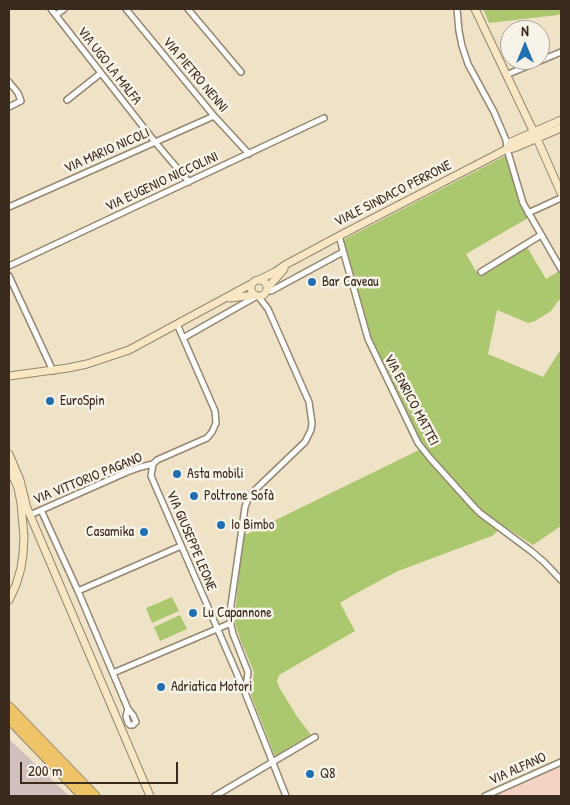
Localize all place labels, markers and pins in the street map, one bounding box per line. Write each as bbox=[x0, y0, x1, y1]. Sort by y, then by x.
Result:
place label: Bar Caveau bbox=[322, 274, 379, 290]
marker: Bar Caveau bbox=[306, 276, 318, 288]
place label: EuroSpin bbox=[60, 393, 105, 409]
marker: EuroSpin bbox=[44, 395, 56, 407]
place label: Asta mobili bbox=[187, 466, 244, 482]
marker: Asta mobili bbox=[171, 468, 183, 480]
place label: Poltrone Sofà bbox=[204, 488, 274, 504]
marker: Poltrone Sofà bbox=[188, 490, 200, 502]
place label: Io Bimbo bbox=[231, 517, 274, 533]
marker: Io Bimbo bbox=[215, 519, 227, 531]
place label: Casamika bbox=[86, 524, 134, 540]
marker: Casamika bbox=[138, 526, 150, 538]
place label: Lu Capannone bbox=[203, 605, 272, 621]
marker: Lu Capannone bbox=[187, 607, 199, 619]
place label: Adriatica Motori bbox=[171, 679, 252, 695]
marker: Adriatica Motori bbox=[155, 681, 167, 693]
place label: Q8 bbox=[320, 766, 335, 782]
marker: Q8 bbox=[304, 768, 316, 780]

